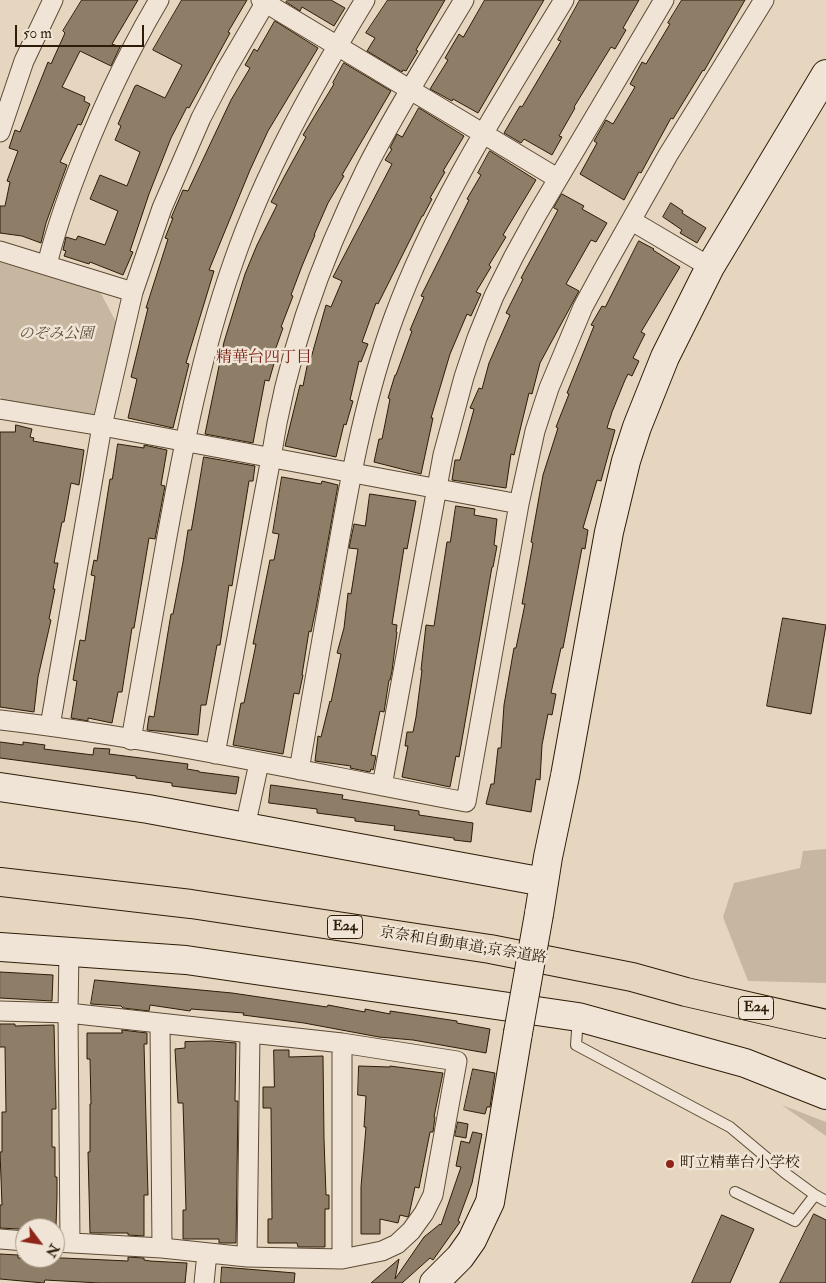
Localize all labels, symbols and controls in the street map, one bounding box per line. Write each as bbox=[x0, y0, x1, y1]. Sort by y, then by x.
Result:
scale bar bbox=[18, 15, 146, 47]
text: 50 m bbox=[23, 24, 52, 43]
park label: のぞみ公園 bbox=[19, 326, 93, 344]
district label: 精華台四丁目 bbox=[216, 349, 312, 369]
road number: E24 bbox=[328, 916, 362, 939]
street label: 京奈和自動車道;京奈道路 bbox=[378, 924, 548, 968]
road number: E24 bbox=[738, 996, 774, 1020]
place label: 町立精華台小学校 bbox=[680, 1155, 800, 1173]
marker: 町立精華台小学校 bbox=[664, 1158, 676, 1170]
north arrow bbox=[15, 1218, 65, 1268]
text: N bbox=[42, 1241, 63, 1260]

